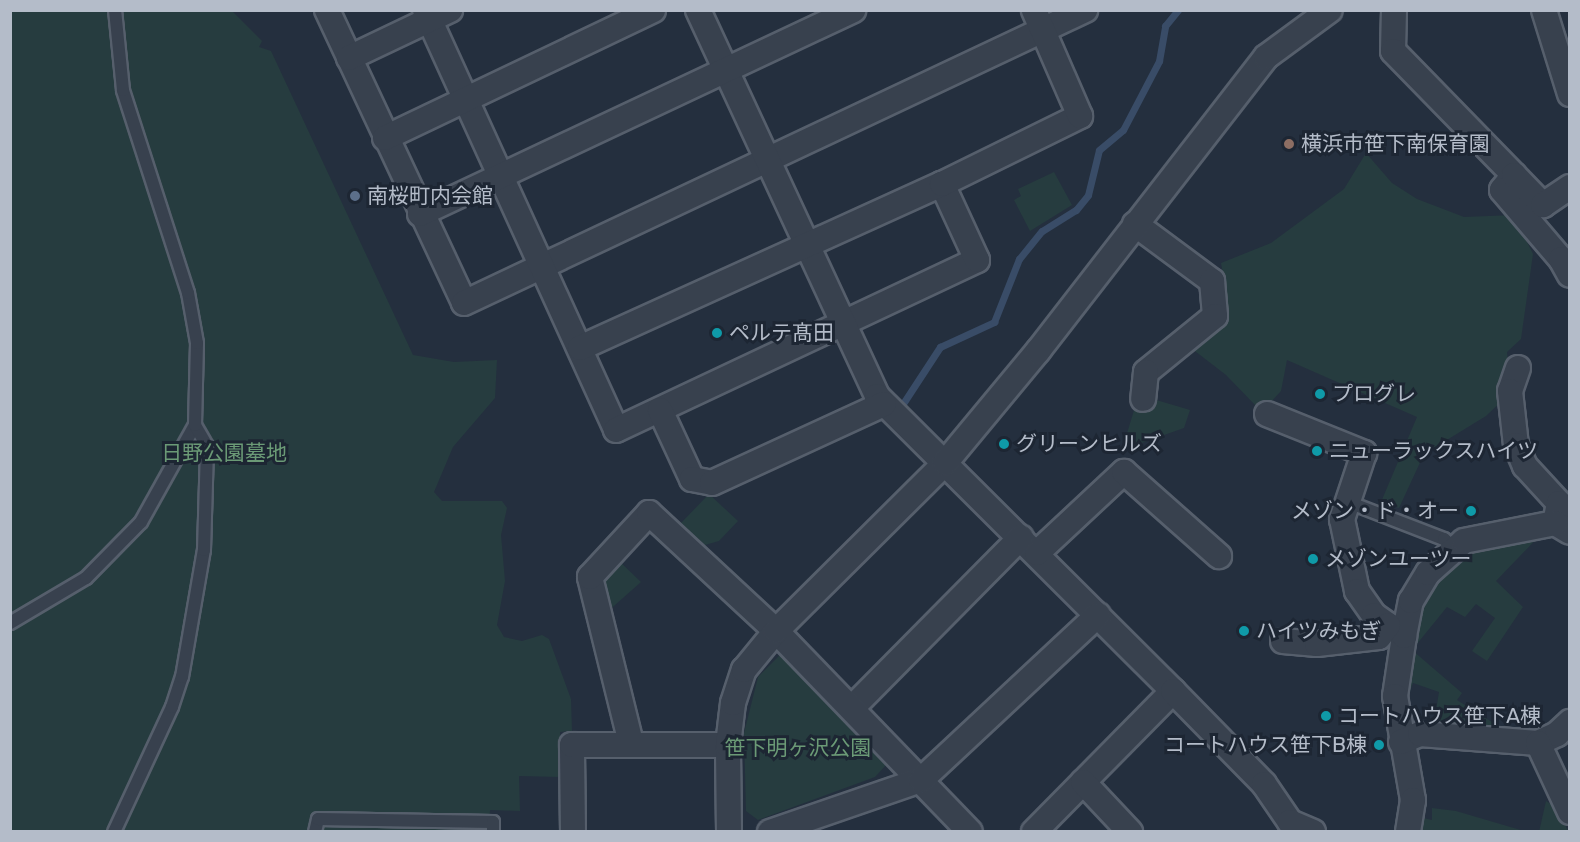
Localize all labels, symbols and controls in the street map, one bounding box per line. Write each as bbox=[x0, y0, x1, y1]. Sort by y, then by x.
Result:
place label: 横浜市笹下南保育園 bbox=[1301, 131, 1490, 157]
marker: 横浜市笹下南保育園 bbox=[1282, 137, 1296, 151]
place label: 南桜町内会館 bbox=[367, 183, 493, 209]
marker: 南桜町内会館 bbox=[348, 189, 362, 203]
place label: ペルテ髙田 bbox=[729, 320, 834, 346]
marker: ペルテ髙田 bbox=[710, 326, 724, 340]
place label: プログレ bbox=[1332, 381, 1416, 407]
marker: プログレ bbox=[1313, 387, 1327, 401]
place label: グリーンヒルズ bbox=[1016, 431, 1163, 457]
marker: グリーンヒルズ bbox=[997, 437, 1011, 451]
place label: ニューラックスハイツ bbox=[1329, 438, 1539, 464]
park label: 日野公園墓地 bbox=[161, 440, 287, 466]
marker: ニューラックスハイツ bbox=[1310, 444, 1324, 458]
place label: メゾン・ド・オー bbox=[1291, 498, 1459, 524]
marker: メゾン・ド・オー bbox=[1464, 504, 1478, 518]
place label: メゾンユーツー bbox=[1325, 546, 1472, 572]
marker: メゾンユーツー bbox=[1306, 552, 1320, 566]
place label: ハイツみもぎ bbox=[1256, 618, 1382, 644]
marker: ハイツみもぎ bbox=[1237, 624, 1251, 638]
place label: コートハウス笹下A棟 bbox=[1338, 703, 1541, 729]
marker: コートハウス笹下A棟 bbox=[1319, 709, 1333, 723]
place label: コートハウス笹下B棟 bbox=[1164, 732, 1367, 758]
park label: 笹下明ヶ沢公園 bbox=[725, 735, 871, 761]
marker: コートハウス笹下B棟 bbox=[1372, 738, 1386, 752]

